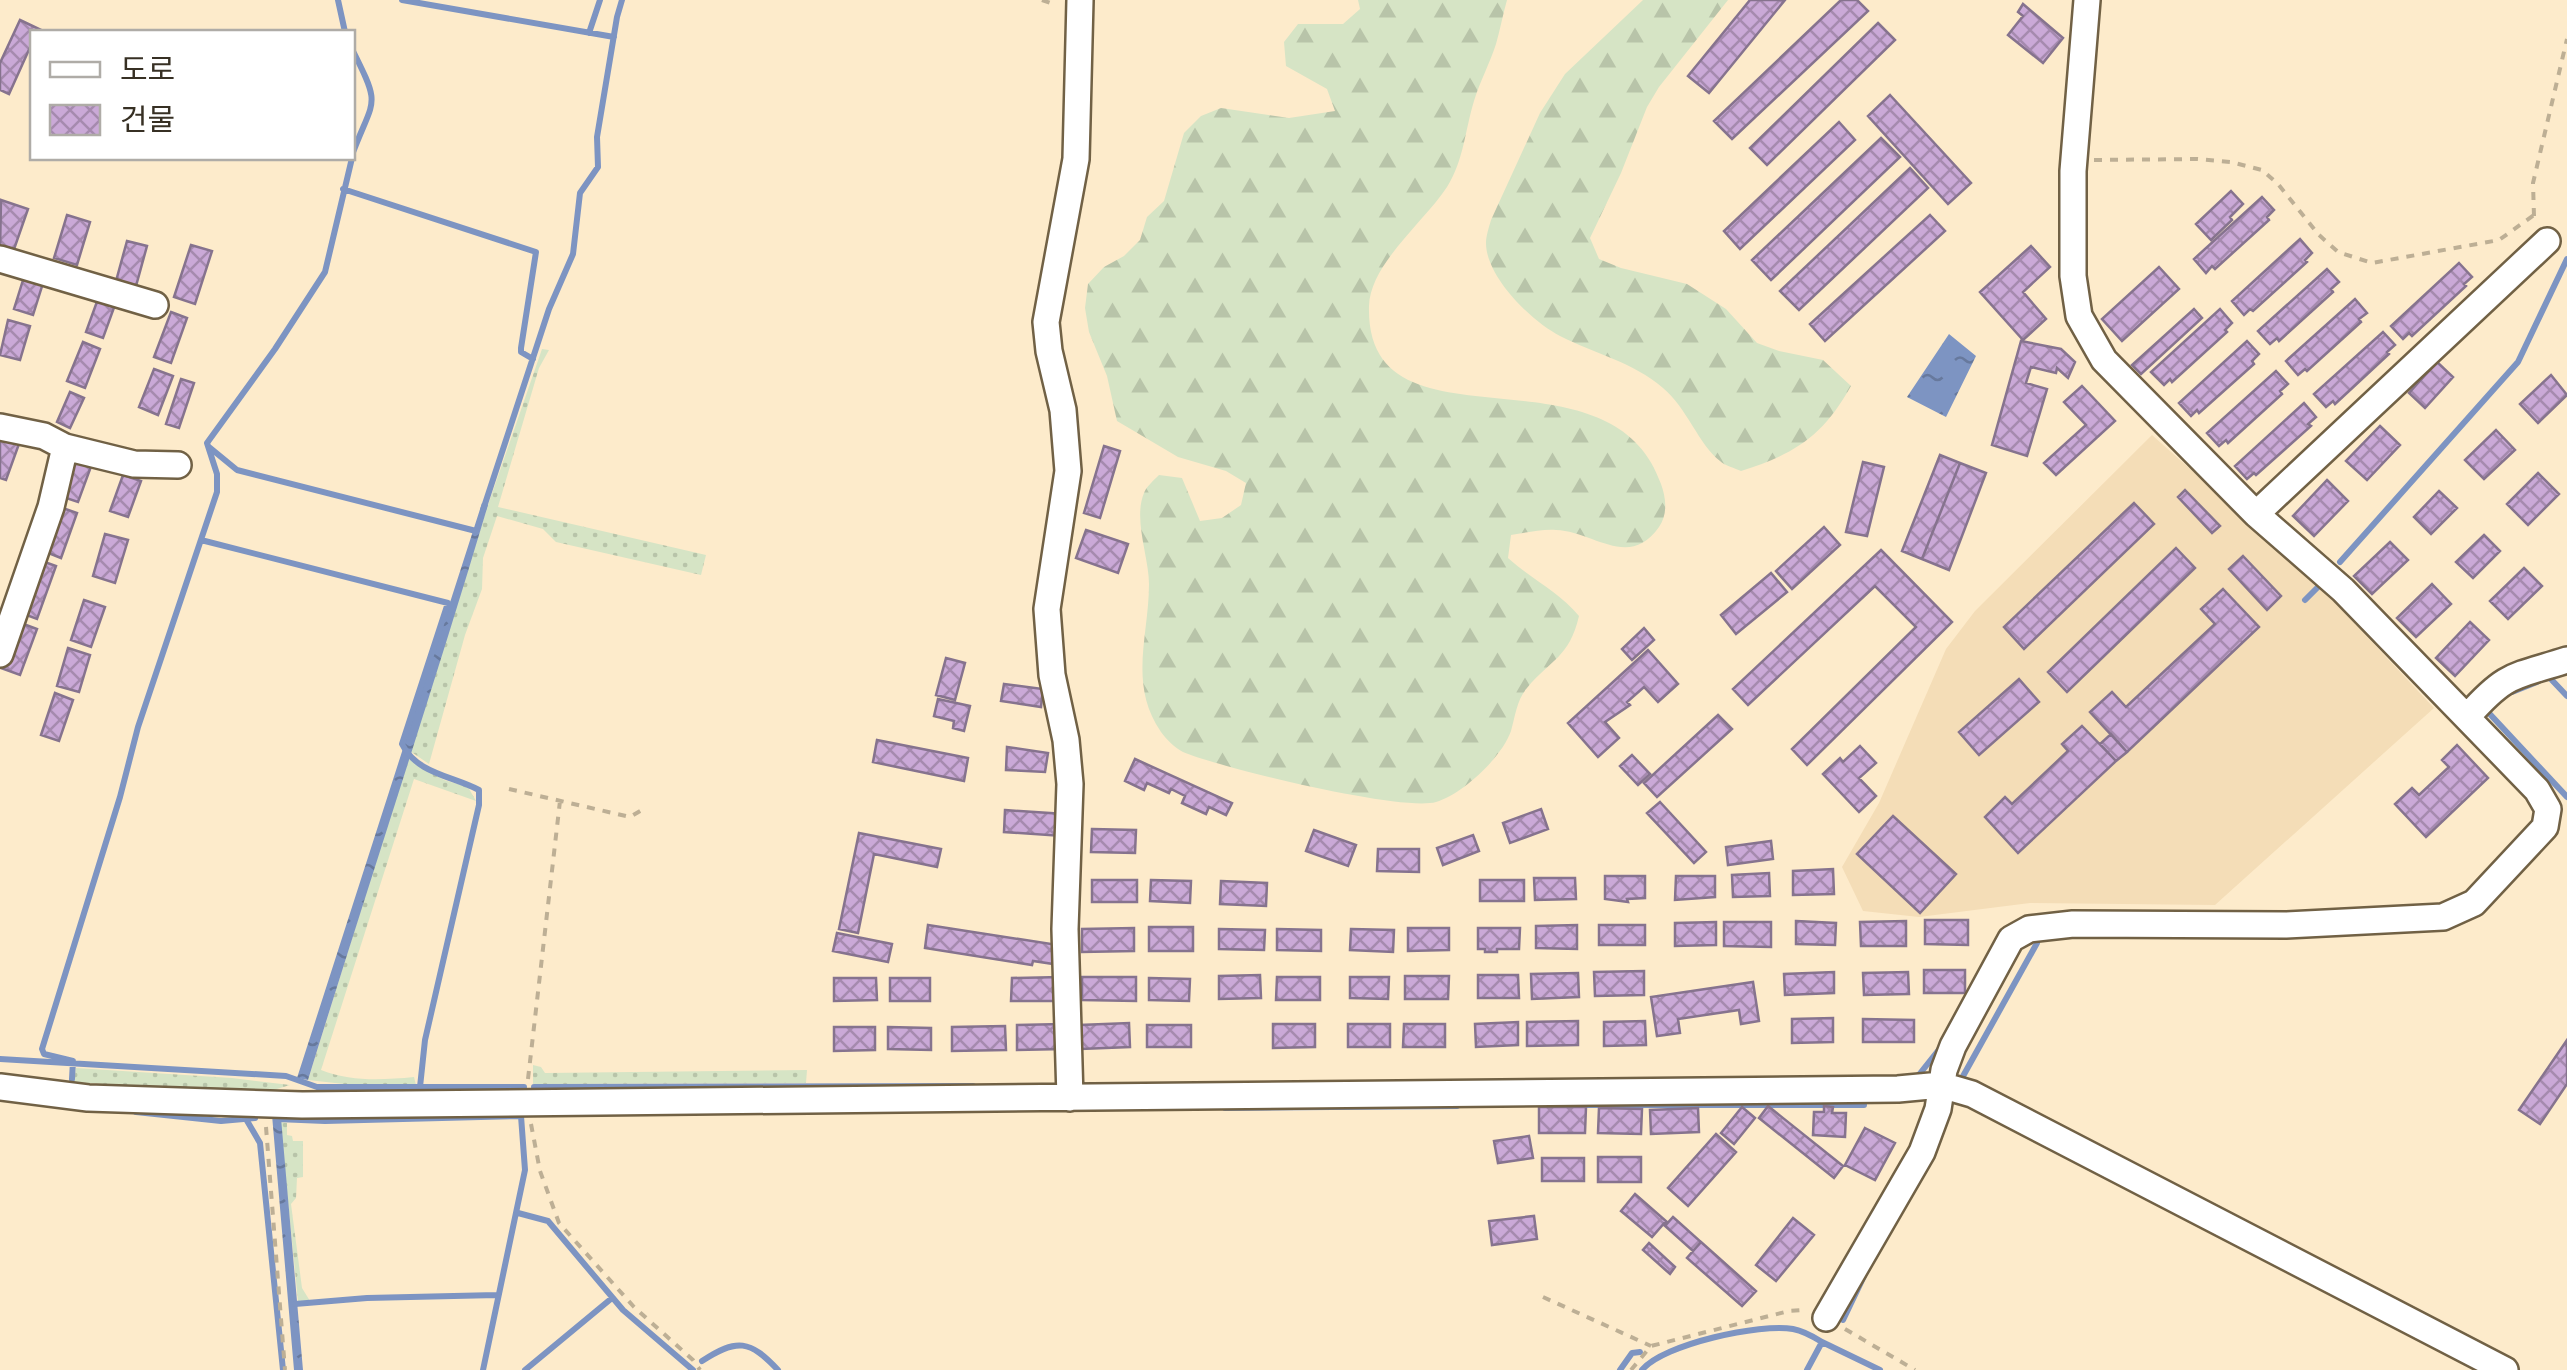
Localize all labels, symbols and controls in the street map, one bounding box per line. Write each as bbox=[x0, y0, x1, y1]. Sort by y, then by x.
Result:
legend bbox=[30, 30, 355, 160]
text: 도로 bbox=[120, 51, 175, 87]
text: 건물 bbox=[120, 101, 175, 137]

